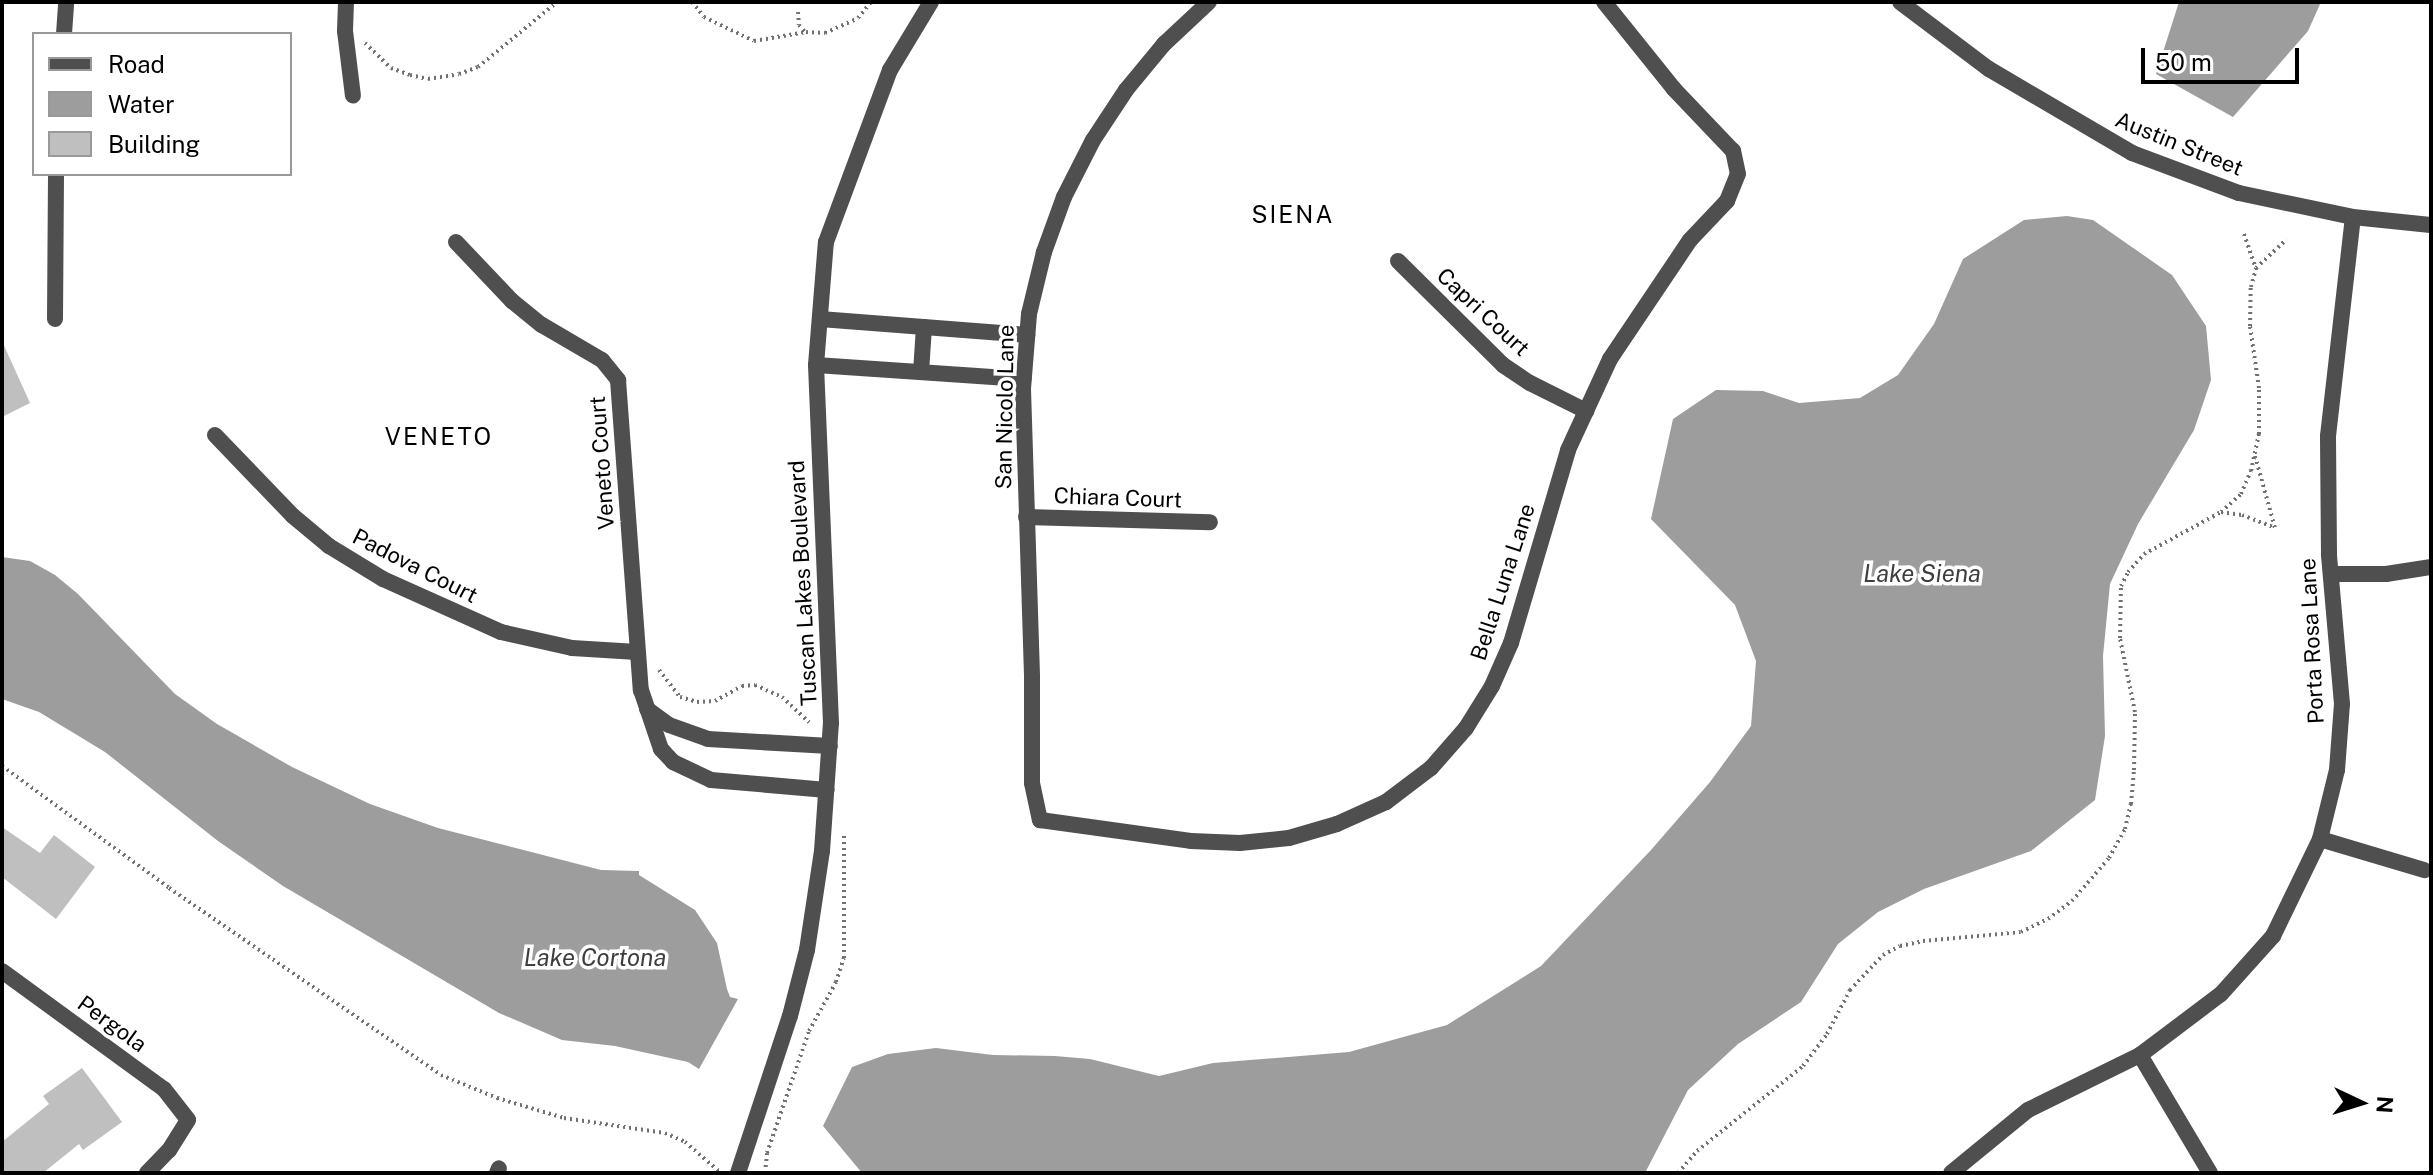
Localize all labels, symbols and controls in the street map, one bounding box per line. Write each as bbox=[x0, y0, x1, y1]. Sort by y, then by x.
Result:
legend bbox=[32, 32, 292, 176]
scale bar bbox=[2145, 32, 2303, 82]
text: 50 m bbox=[2155, 48, 2212, 76]
text: Road bbox=[108, 50, 165, 78]
text: Water bbox=[108, 90, 175, 118]
street label: Austin Street bbox=[2111, 106, 2247, 182]
text: Building bbox=[108, 130, 200, 158]
district label: SIENA bbox=[1252, 201, 1334, 229]
street label: Capri Court bbox=[1431, 262, 1535, 362]
street label: San Nicolo Lane bbox=[990, 324, 1020, 490]
street label: Veneto Court bbox=[584, 395, 620, 531]
district label: VENETO bbox=[385, 423, 493, 451]
street label: Tuscan Lakes Boulevard bbox=[783, 459, 823, 707]
street label: Chiara Court bbox=[1053, 483, 1183, 513]
street label: Bella Luna Lane bbox=[1465, 500, 1541, 664]
street label: Padova Court bbox=[348, 523, 482, 609]
street label: Porta Rosa Lane bbox=[2294, 558, 2330, 724]
water label: Lake Siena bbox=[1863, 560, 1981, 588]
water label: Lake Cortona bbox=[524, 944, 666, 972]
street label: Pergola bbox=[72, 990, 152, 1058]
north arrow bbox=[2321, 1063, 2401, 1143]
text: N bbox=[2371, 1095, 2399, 1114]

